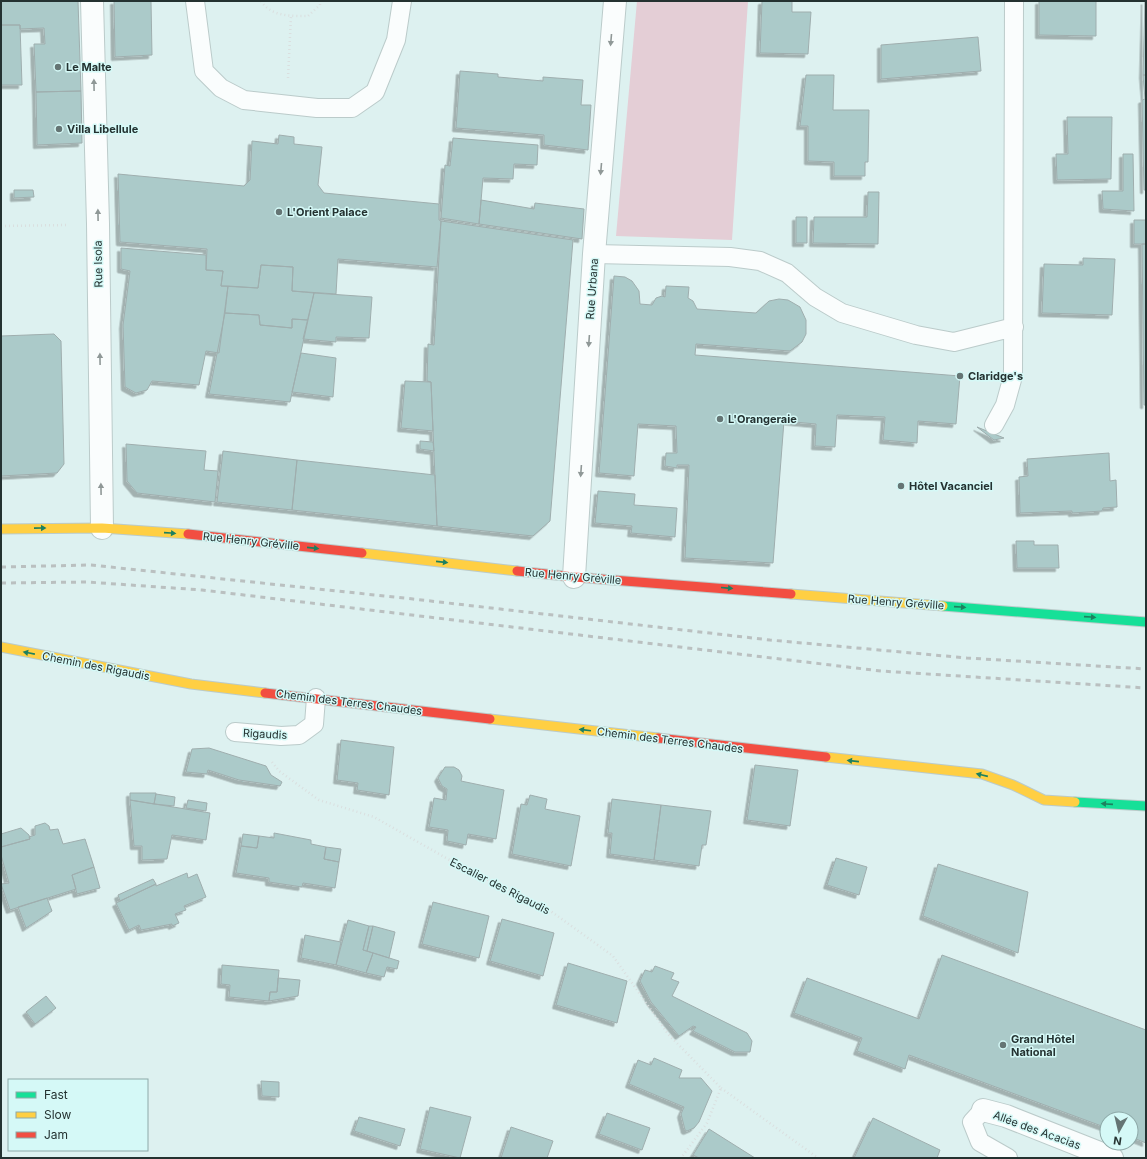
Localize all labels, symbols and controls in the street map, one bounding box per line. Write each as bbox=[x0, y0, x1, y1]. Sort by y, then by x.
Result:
one-way arrow bbox=[608, 34, 615, 46]
place label: Le Malte bbox=[66, 60, 112, 74]
marker: Le Malte bbox=[53, 62, 63, 72]
one-way arrow bbox=[91, 79, 98, 91]
place label: Villa Libellule bbox=[67, 122, 139, 136]
marker: Villa Libellule bbox=[54, 124, 64, 134]
one-way arrow bbox=[598, 163, 604, 175]
place label: L'Orient Palace bbox=[287, 205, 368, 219]
marker: L'Orient Palace bbox=[274, 207, 284, 217]
one-way arrow bbox=[94, 209, 101, 221]
street label: Rue Isola bbox=[91, 240, 105, 288]
street label: Rue Urbana bbox=[583, 258, 601, 320]
one-way arrow bbox=[585, 335, 592, 347]
one-way arrow bbox=[96, 353, 103, 365]
place label: Claridge's bbox=[968, 369, 1023, 383]
marker: Claridge's bbox=[955, 371, 965, 381]
place label: L'Orangeraie bbox=[728, 412, 797, 426]
marker: L'Orangeraie bbox=[715, 414, 725, 424]
one-way arrow bbox=[577, 465, 584, 477]
place label: Hôtel Vacanciel bbox=[909, 479, 993, 493]
marker: Hôtel Vacanciel bbox=[896, 481, 906, 491]
one-way arrow bbox=[98, 482, 104, 495]
one-way arrow bbox=[34, 525, 47, 531]
one-way arrow bbox=[164, 529, 176, 536]
street label: Rue Henry Gréville bbox=[202, 529, 300, 553]
one-way arrow bbox=[307, 544, 319, 551]
one-way arrow bbox=[436, 559, 448, 565]
street label: Rue Henry Gréville bbox=[524, 565, 622, 587]
one-way arrow bbox=[721, 585, 733, 592]
street label: Rue Henry Gréville bbox=[847, 592, 945, 612]
one-way arrow bbox=[954, 604, 966, 611]
one-way arrow bbox=[1084, 614, 1096, 621]
one-way arrow bbox=[23, 649, 35, 655]
street label: Chemin des Rigaudis bbox=[41, 649, 151, 683]
street label: Chemin des Terres Chaudes bbox=[275, 686, 423, 718]
street label: Chemin des Terres Chaudes bbox=[596, 724, 744, 756]
street label: Rigaudis bbox=[242, 726, 288, 742]
one-way arrow bbox=[579, 727, 591, 733]
one-way arrow bbox=[847, 758, 859, 764]
one-way arrow bbox=[976, 772, 988, 778]
one-way arrow bbox=[1101, 801, 1113, 808]
street label: Escalier des Rigaudis bbox=[448, 855, 553, 917]
place label: Grand Hôtel National bbox=[1011, 1032, 1075, 1059]
marker: Grand Hôtel National bbox=[998, 1040, 1008, 1050]
legend bbox=[8, 1079, 148, 1151]
text: Fast bbox=[44, 1087, 68, 1102]
text: Slow bbox=[44, 1107, 72, 1122]
street label: Allée des Acacias bbox=[991, 1108, 1083, 1152]
north arrow bbox=[1099, 1111, 1139, 1151]
text: Jam bbox=[44, 1127, 68, 1142]
text: N bbox=[1112, 1133, 1123, 1148]

